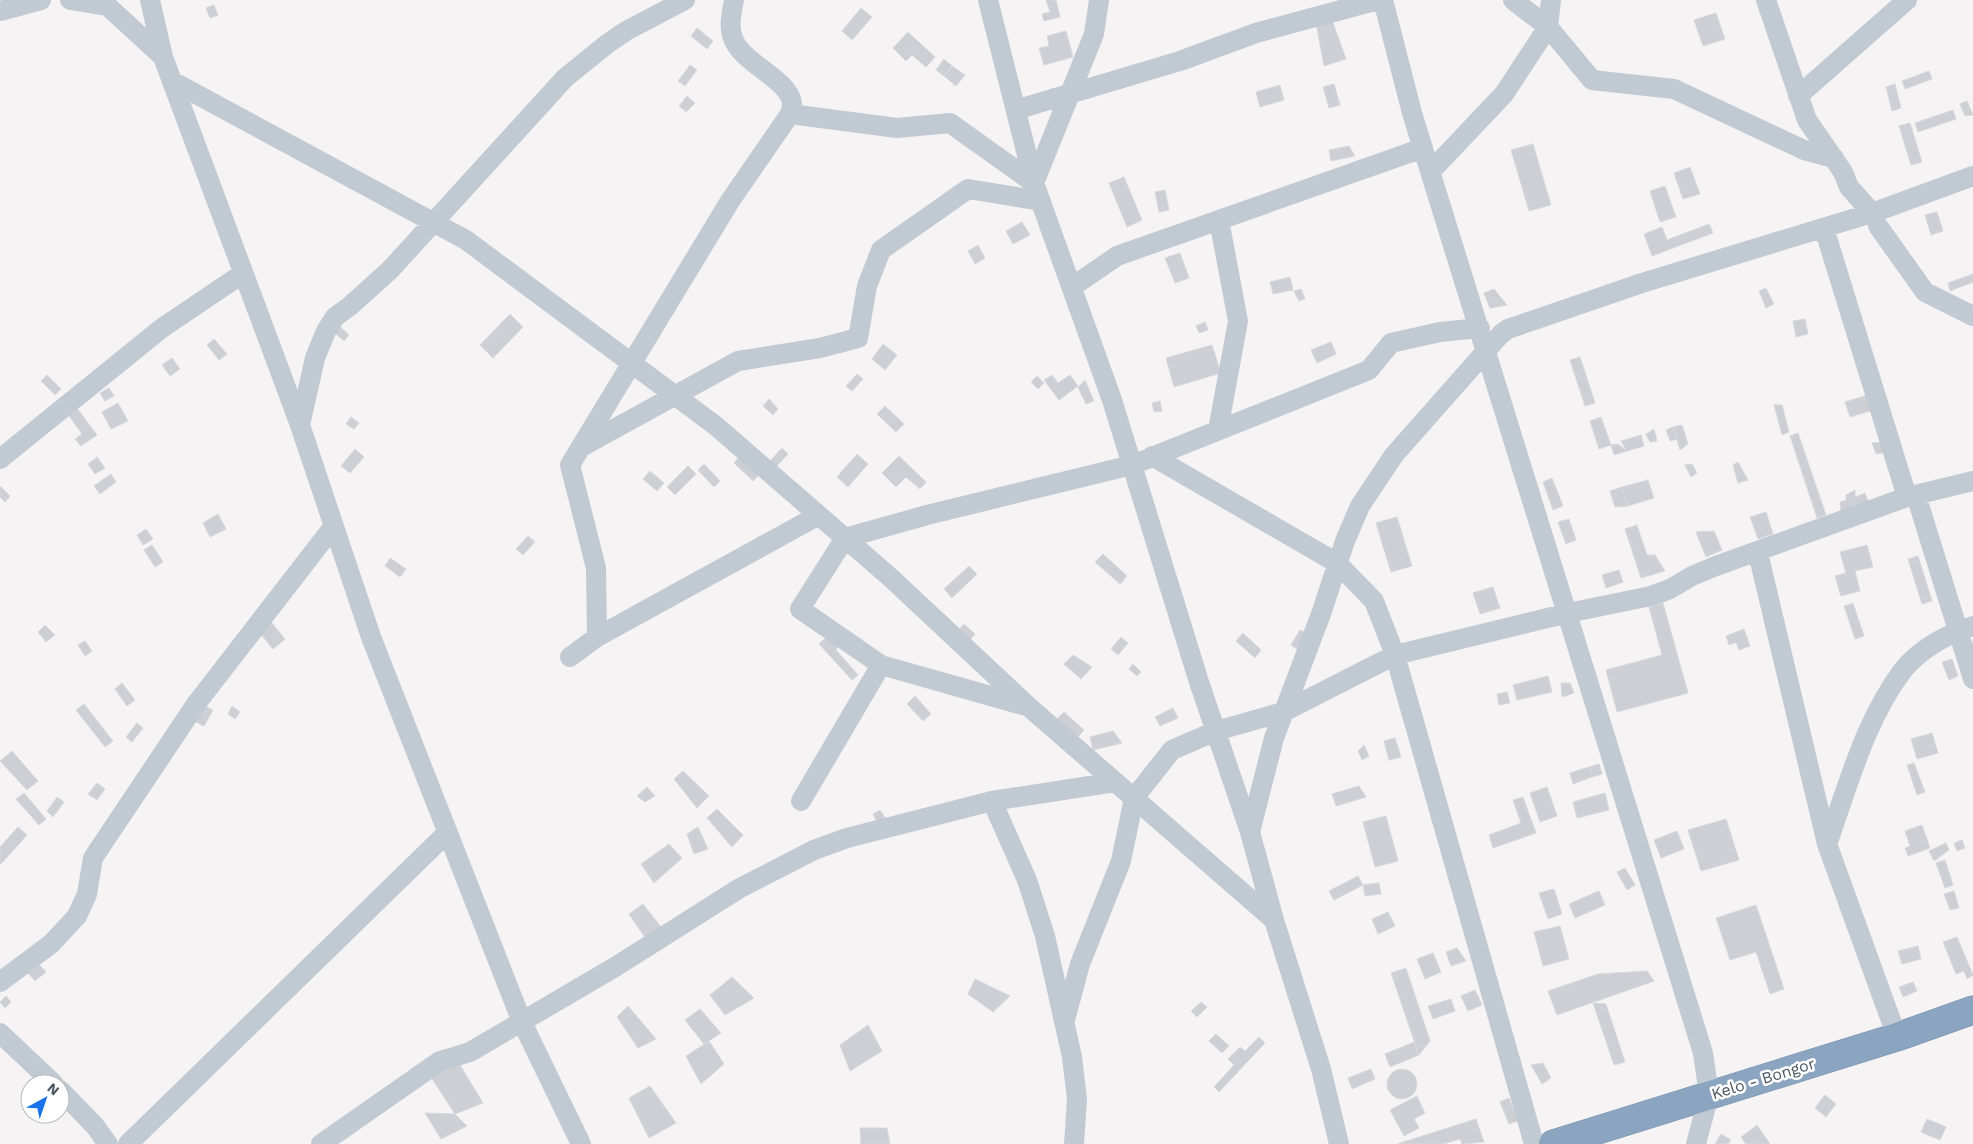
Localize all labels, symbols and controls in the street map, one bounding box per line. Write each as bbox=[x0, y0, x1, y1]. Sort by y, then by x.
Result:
street label: Kelo - Bongor bbox=[1709, 1054, 1818, 1103]
north arrow bbox=[20, 1074, 70, 1124]
text: N bbox=[44, 1080, 62, 1099]

